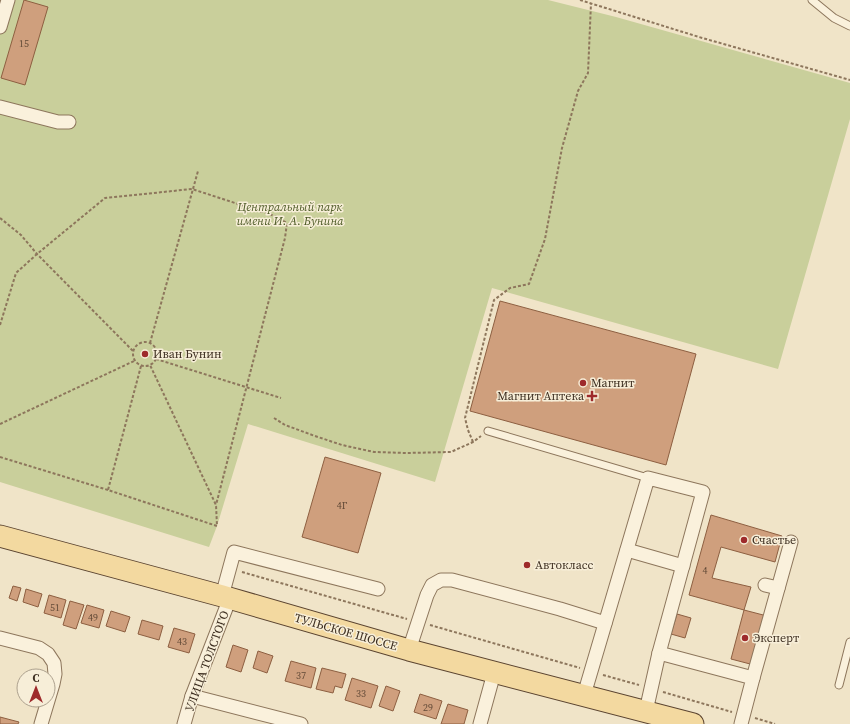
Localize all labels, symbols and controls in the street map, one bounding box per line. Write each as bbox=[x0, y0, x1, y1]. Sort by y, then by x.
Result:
house number: 15 bbox=[19, 37, 29, 50]
park label: Центральный парк имени И. А. Бунина bbox=[236, 199, 344, 229]
place label: Иван Бунин bbox=[153, 346, 222, 362]
marker: Иван Бунин bbox=[140, 349, 150, 359]
place label: Магнит bbox=[591, 375, 635, 391]
marker: Магнит bbox=[578, 378, 588, 388]
place label: Магнит Аптека bbox=[497, 388, 585, 404]
marker: Магнит Аптека bbox=[587, 391, 597, 401]
house number: 4Г bbox=[337, 499, 348, 512]
place label: Счастье bbox=[752, 532, 796, 548]
marker: Счастье bbox=[739, 535, 749, 545]
place label: Автокласс bbox=[535, 557, 594, 573]
marker: Автокласс bbox=[522, 560, 532, 570]
house number: 4 bbox=[703, 564, 708, 577]
house number: 51 bbox=[50, 601, 60, 614]
street label: УЛИЦА ТОЛСТОГО bbox=[181, 608, 233, 714]
street label: ТУЛЬСКОЕ ШОССЕ bbox=[293, 610, 399, 654]
house number: 49 bbox=[88, 611, 98, 624]
place label: Эксперт bbox=[753, 630, 800, 646]
marker: Эксперт bbox=[740, 633, 750, 643]
house number: 43 bbox=[177, 635, 187, 648]
north arrow bbox=[16, 668, 56, 708]
house number: 37 bbox=[296, 669, 306, 682]
text: С bbox=[33, 671, 40, 686]
house number: 33 bbox=[356, 687, 366, 700]
house number: 29 bbox=[423, 701, 433, 714]

